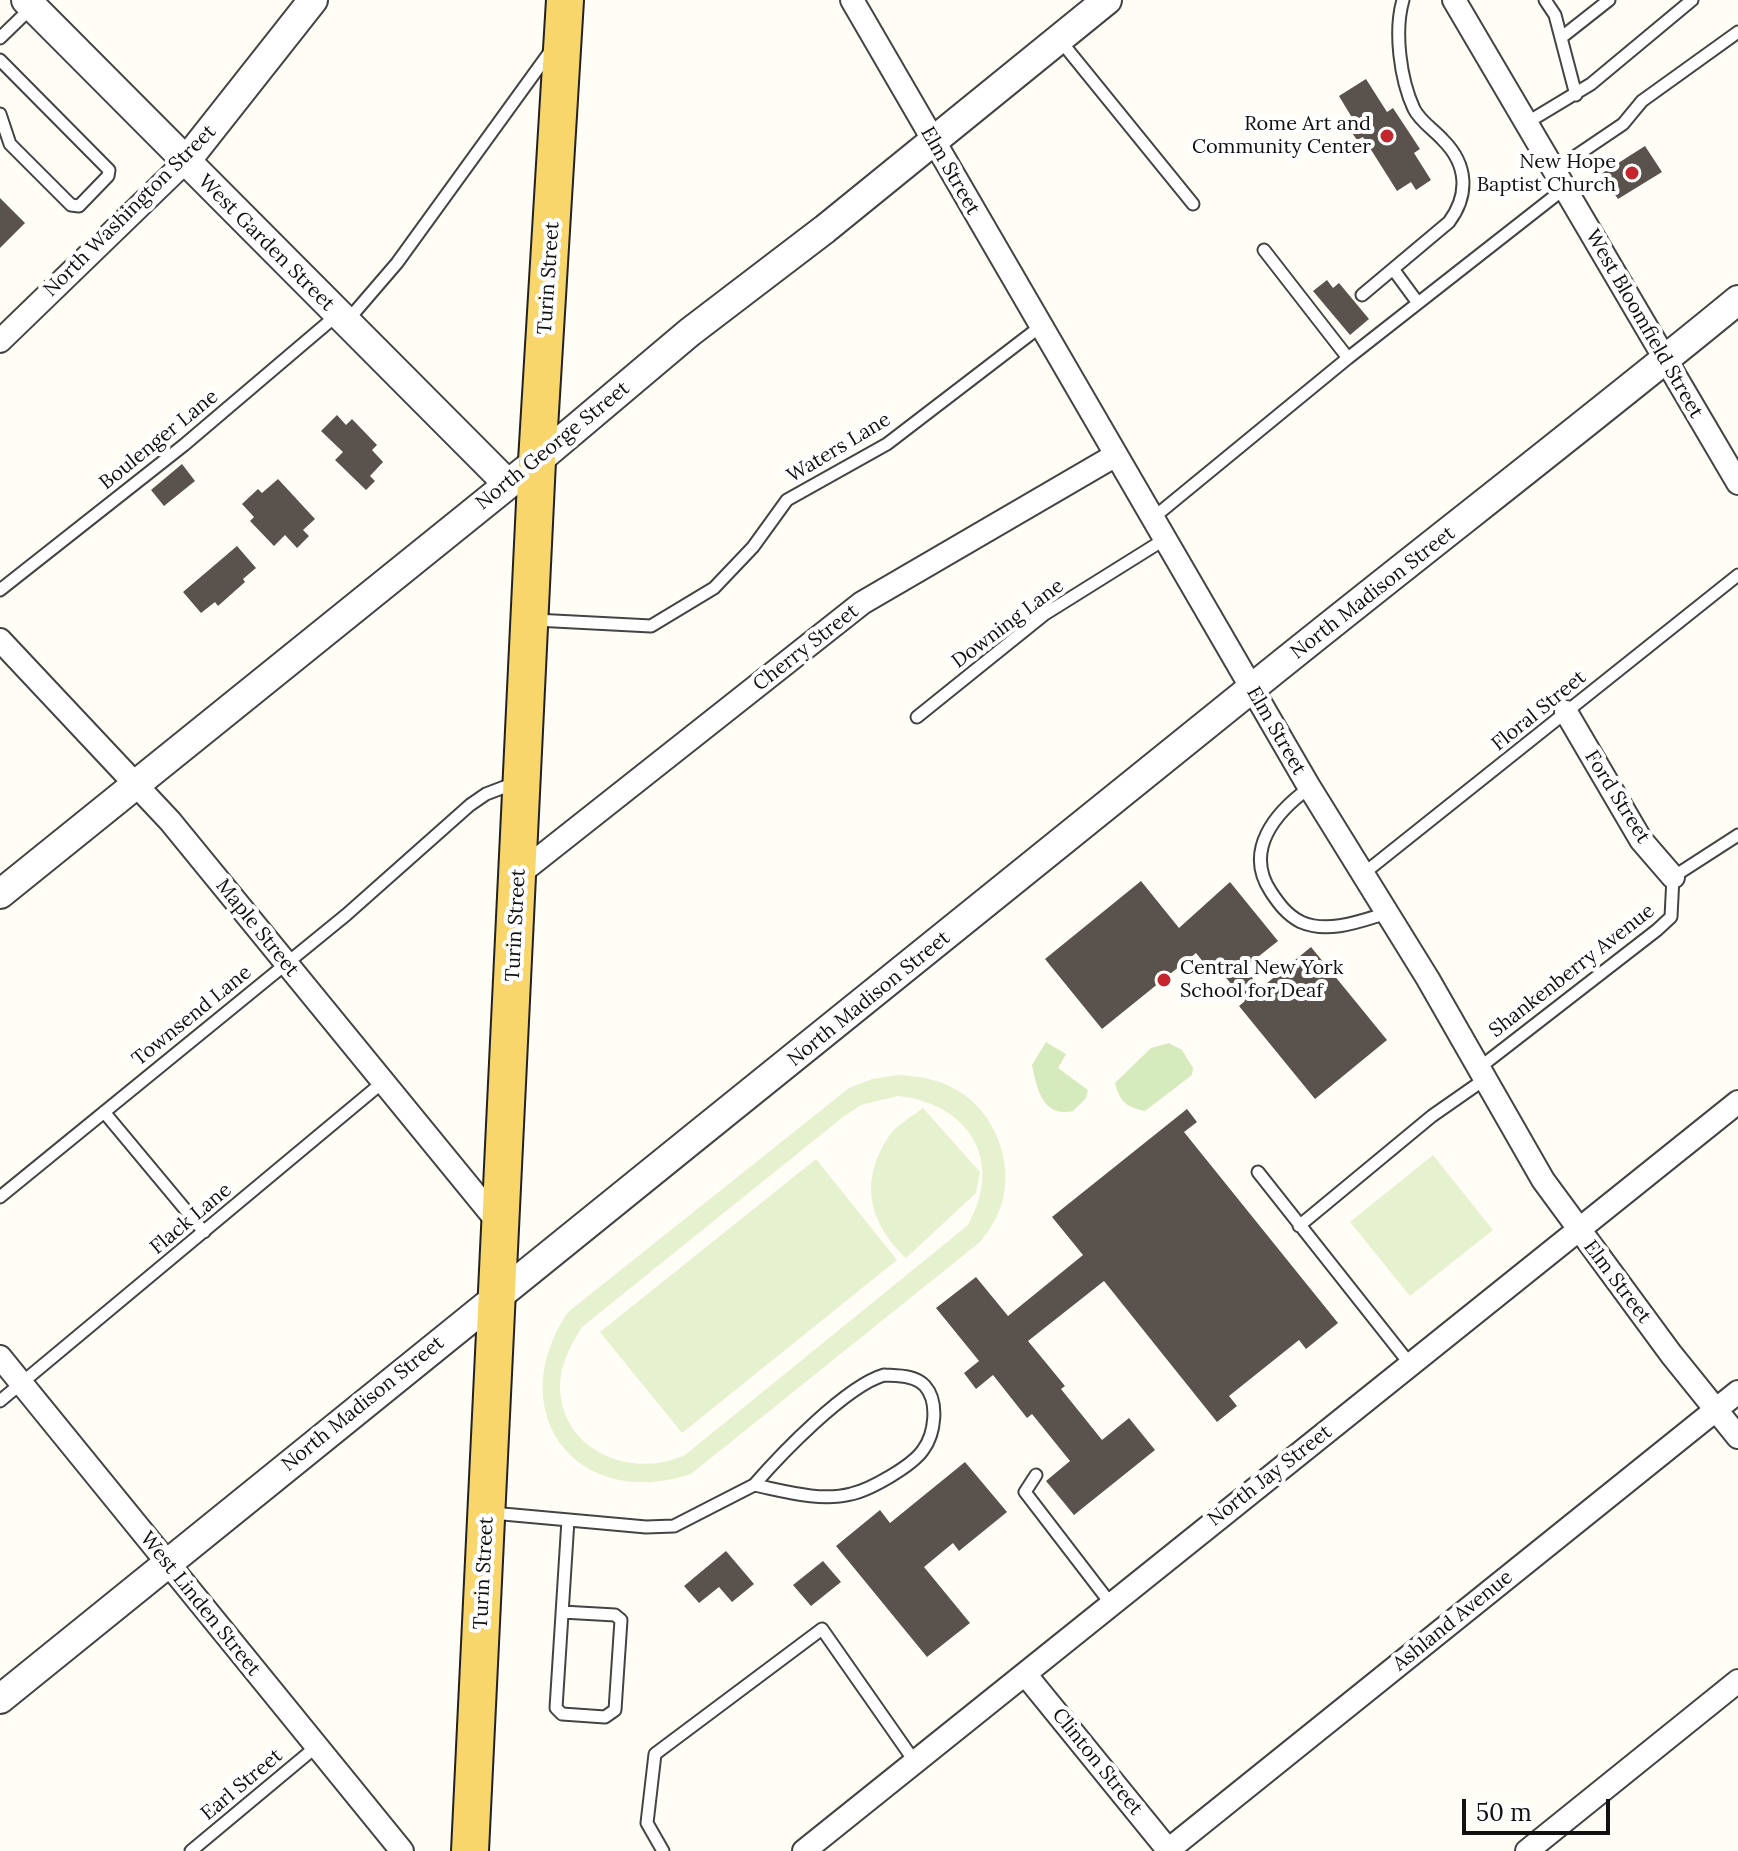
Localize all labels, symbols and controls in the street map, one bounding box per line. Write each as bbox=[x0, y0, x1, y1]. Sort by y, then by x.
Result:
place label: Rome Art and Community Center bbox=[1192, 112, 1371, 159]
street label: North Washington Street bbox=[39, 120, 221, 302]
street label: Elm Street bbox=[915, 123, 985, 219]
marker: Rome Art and Community Center bbox=[1378, 127, 1396, 145]
place label: New Hope Baptist Church bbox=[1477, 150, 1616, 197]
marker: New Hope Baptist Church bbox=[1623, 164, 1641, 182]
street label: West Garden Street bbox=[193, 170, 339, 316]
street label: Turin Street bbox=[533, 221, 565, 335]
street label: West Bloomfield Street bbox=[1580, 225, 1708, 423]
street label: North George Street bbox=[471, 377, 635, 515]
street label: Boulenger Lane bbox=[95, 385, 223, 495]
street label: Waters Lane bbox=[783, 408, 895, 488]
street label: North Madison Street bbox=[1286, 521, 1460, 665]
street label: Downing Lane bbox=[947, 574, 1069, 674]
street label: Cherry Street bbox=[749, 599, 863, 697]
street label: Floral Street bbox=[1487, 666, 1591, 756]
street label: Elm Street bbox=[1241, 683, 1311, 779]
street label: Ford Street bbox=[1579, 746, 1655, 848]
street label: Turin Street bbox=[501, 868, 531, 982]
street label: Maple Street bbox=[210, 874, 304, 982]
street label: Shankenberry Avenue bbox=[1485, 899, 1659, 1043]
street label: North Madison Street bbox=[783, 926, 955, 1072]
place label: Central New York School for Deaf bbox=[1180, 956, 1343, 1003]
street label: Townsend Lane bbox=[128, 961, 256, 1071]
marker: Central New York School for Deaf bbox=[1155, 971, 1173, 989]
street label: Flack Lane bbox=[145, 1178, 237, 1260]
street label: Elm Street bbox=[1578, 1236, 1656, 1328]
street label: North Madison Street bbox=[277, 1331, 449, 1477]
street label: North Jay Street bbox=[1203, 1420, 1337, 1532]
street label: Turin Street bbox=[469, 1516, 499, 1630]
street label: West Linden Street bbox=[135, 1527, 265, 1681]
street label: Ashland Avenue bbox=[1388, 1565, 1518, 1677]
street label: Clinton Street bbox=[1047, 1704, 1147, 1820]
street label: Earl Street bbox=[196, 1744, 288, 1826]
scale bar bbox=[1466, 1783, 1614, 1833]
text: 50 m bbox=[1476, 1797, 1532, 1828]

